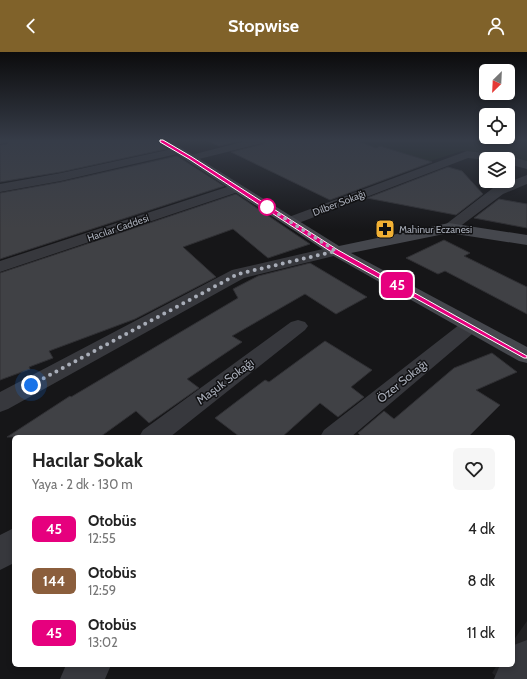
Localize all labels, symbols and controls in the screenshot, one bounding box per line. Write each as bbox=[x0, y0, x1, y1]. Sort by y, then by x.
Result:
icon: back bbox=[20, 15, 42, 37]
text: Stopwise bbox=[228, 15, 299, 37]
icon: person bbox=[485, 15, 507, 37]
north arrow bbox=[479, 64, 515, 100]
map controls bbox=[479, 64, 515, 188]
button: locate bbox=[479, 108, 515, 144]
button: layers bbox=[479, 152, 515, 188]
street label: Dilber Sokağı bbox=[311, 187, 367, 219]
unlabelled marker bbox=[258, 198, 276, 216]
street label: Hacılar Caddesi bbox=[85, 211, 151, 245]
pharmacy icon: Mahinur Eczanesi bbox=[374, 218, 396, 240]
place label: Mahinur Eczanesi bbox=[399, 223, 472, 236]
line badge: 45 bbox=[379, 272, 415, 298]
text: 45 bbox=[389, 276, 405, 294]
street label: Maşuk Sokağı bbox=[193, 355, 257, 407]
street label: Özer Sokağı bbox=[374, 356, 430, 406]
your location bbox=[21, 375, 41, 395]
button: heart bbox=[453, 448, 495, 490]
text: Hacılar Sokak bbox=[32, 449, 143, 472]
text: Yaya · 2 dk · 130 m bbox=[32, 476, 133, 492]
text: Otobüs bbox=[88, 512, 136, 530]
text: 45 bbox=[46, 520, 62, 538]
text: 4 dk bbox=[468, 520, 495, 538]
text: 12:55 bbox=[88, 530, 116, 546]
text: Otobüs bbox=[88, 564, 136, 582]
text: 144 bbox=[43, 572, 65, 590]
text: 8 dk bbox=[467, 572, 495, 590]
text: 12:59 bbox=[88, 582, 116, 598]
text: Otobüs bbox=[88, 616, 136, 634]
text: 45 bbox=[46, 624, 62, 642]
text: 11 dk bbox=[467, 624, 495, 642]
text: 13:02 bbox=[88, 634, 118, 650]

